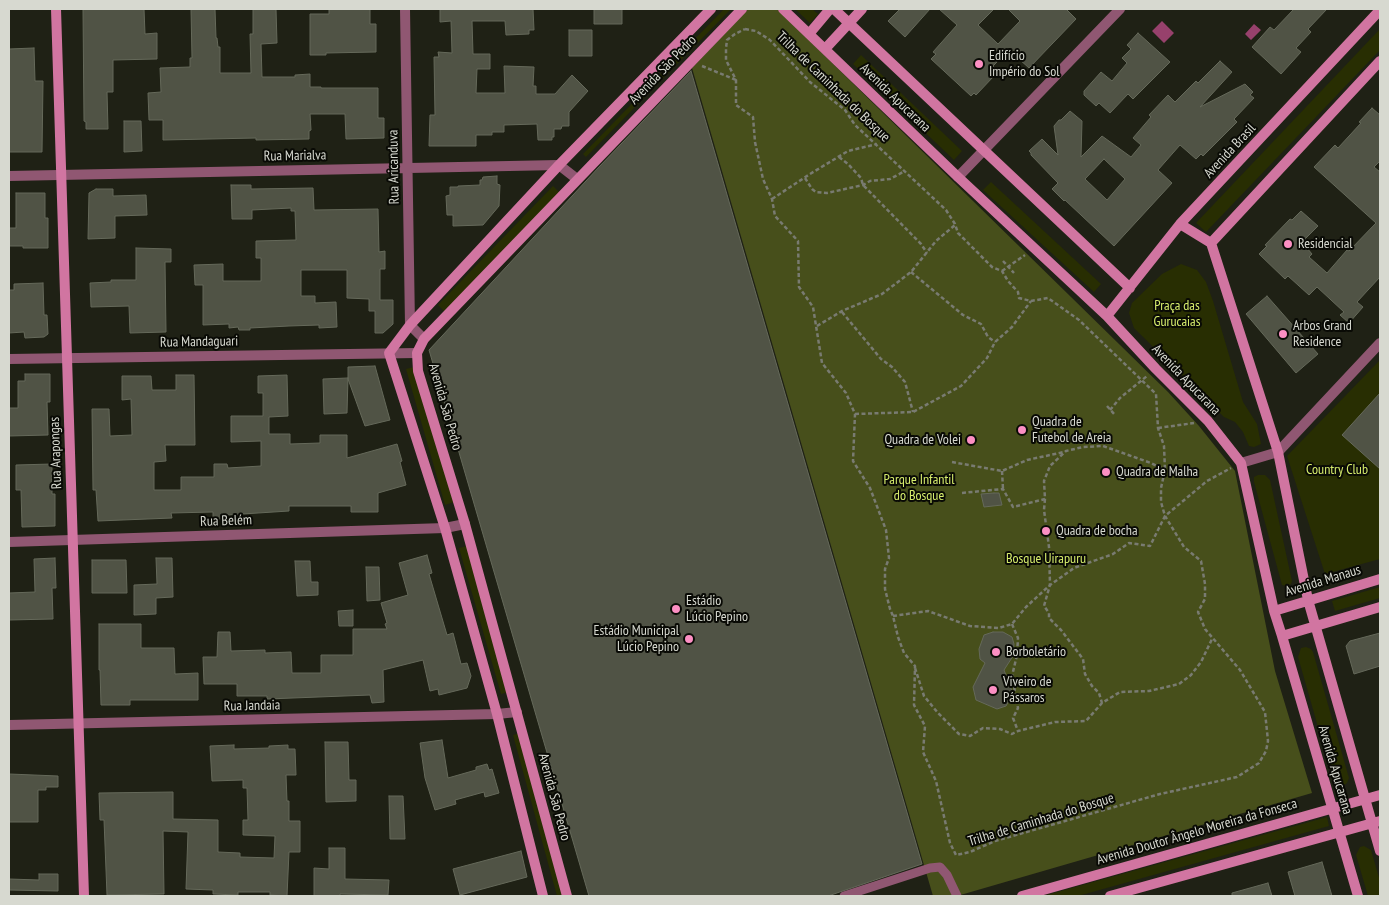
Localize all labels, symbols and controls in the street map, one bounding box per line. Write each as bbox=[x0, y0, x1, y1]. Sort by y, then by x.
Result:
street label: Trilha de Caminhada do Bosque bbox=[773, 28, 893, 146]
street label: Avenida São Pedro bbox=[626, 32, 700, 108]
place label: Edifício Império do Sol bbox=[989, 48, 1060, 80]
marker: Edifício Império do Sol bbox=[973, 58, 985, 70]
street label: Avenida Apucarana bbox=[856, 60, 934, 136]
street label: Avenida Brasil bbox=[1201, 120, 1259, 182]
street label: Rua Aricanduva bbox=[385, 129, 403, 205]
street label: Rua Marialva bbox=[264, 147, 326, 165]
place label: Residencial bbox=[1298, 236, 1353, 252]
marker: Residencial bbox=[1282, 238, 1294, 250]
park label: Praça das Gurucaias bbox=[1154, 298, 1200, 331]
place label: Arbos Grand Residence bbox=[1293, 318, 1352, 351]
marker: Arbos Grand Residence bbox=[1277, 328, 1289, 340]
street label: Rua Mandaguari bbox=[160, 333, 238, 351]
street label: Avenida Apucarana bbox=[1148, 341, 1224, 419]
street label: Avenida São Pedro bbox=[425, 362, 465, 452]
place label: Quadra de Futebol de Areia bbox=[1032, 414, 1111, 447]
street label: Rua Arapongas bbox=[46, 417, 66, 489]
marker: Quadra de Futebol de Areia bbox=[1016, 424, 1028, 436]
place label: Quadra de Volei bbox=[884, 432, 961, 448]
marker: Quadra de Volei bbox=[965, 434, 977, 446]
park label: Country Club bbox=[1306, 462, 1368, 478]
place label: Quadra de Malha bbox=[1116, 464, 1198, 480]
marker: Quadra de Malha bbox=[1100, 466, 1112, 478]
park label: Parque Infantil do Bosque bbox=[883, 472, 955, 504]
street label: Rua Belém bbox=[200, 512, 252, 530]
place label: Quadra de bocha bbox=[1056, 523, 1138, 539]
marker: Quadra de bocha bbox=[1040, 525, 1052, 537]
park label: Bosque Uirapuru bbox=[1006, 551, 1086, 567]
street label: Avenida Manaus bbox=[1283, 562, 1363, 600]
place label: Estádio Lúcio Pepino bbox=[686, 593, 748, 626]
marker: Estádio Lúcio Pepino bbox=[670, 603, 682, 615]
place label: Estádio Municipal Lúcio Pepino bbox=[594, 623, 679, 656]
marker: Estádio Municipal Lúcio Pepino bbox=[683, 633, 695, 645]
place label: Borboletário bbox=[1006, 644, 1066, 660]
marker: Borboletário bbox=[990, 646, 1002, 658]
place label: Viveiro de Pássaros bbox=[1003, 674, 1051, 706]
marker: Viveiro de Pássaros bbox=[987, 684, 999, 696]
street label: Rua Jandaia bbox=[223, 697, 281, 715]
street label: Avenida Apucarana bbox=[1314, 724, 1356, 816]
street label: Avenida São Pedro bbox=[534, 752, 574, 842]
street label: Trilha de Caminhada do Bosque bbox=[966, 790, 1116, 850]
street label: Avenida Doutor Ângelo Moreira da Fonseca bbox=[1095, 795, 1299, 869]

